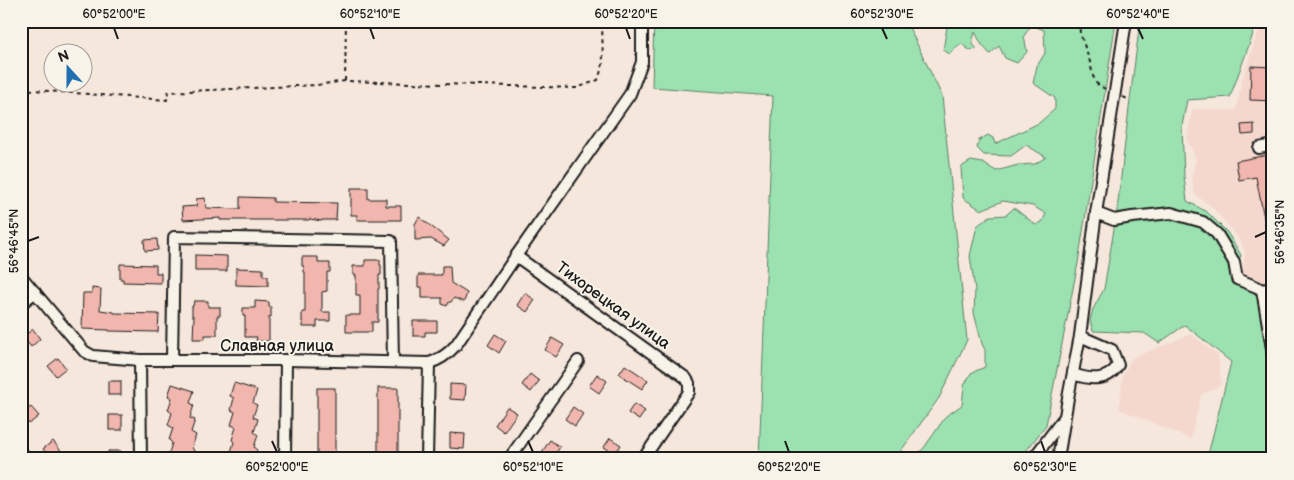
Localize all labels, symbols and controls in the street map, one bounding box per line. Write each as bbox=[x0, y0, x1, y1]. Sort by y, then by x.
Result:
text: 60°52'00"E bbox=[82, 7, 146, 22]
text: 60°52'10"E bbox=[340, 7, 400, 22]
text: 60°52'20"E bbox=[594, 7, 658, 22]
text: 60°52'30"E bbox=[850, 7, 914, 22]
text: 60°52'40"E bbox=[1106, 7, 1170, 22]
north arrow bbox=[42, 42, 92, 92]
text: N bbox=[56, 47, 71, 66]
text: 56°46'35"N bbox=[1273, 200, 1288, 264]
text: 56°46'45"N bbox=[7, 209, 22, 273]
street label: Тихорецкая улица bbox=[552, 258, 674, 354]
street label: Славная улица bbox=[220, 337, 334, 356]
text: 60°52'00"E bbox=[245, 460, 309, 475]
text: 60°52'10"E bbox=[503, 460, 563, 475]
text: 60°52'20"E bbox=[757, 460, 821, 475]
text: 60°52'30"E bbox=[1013, 460, 1077, 475]

